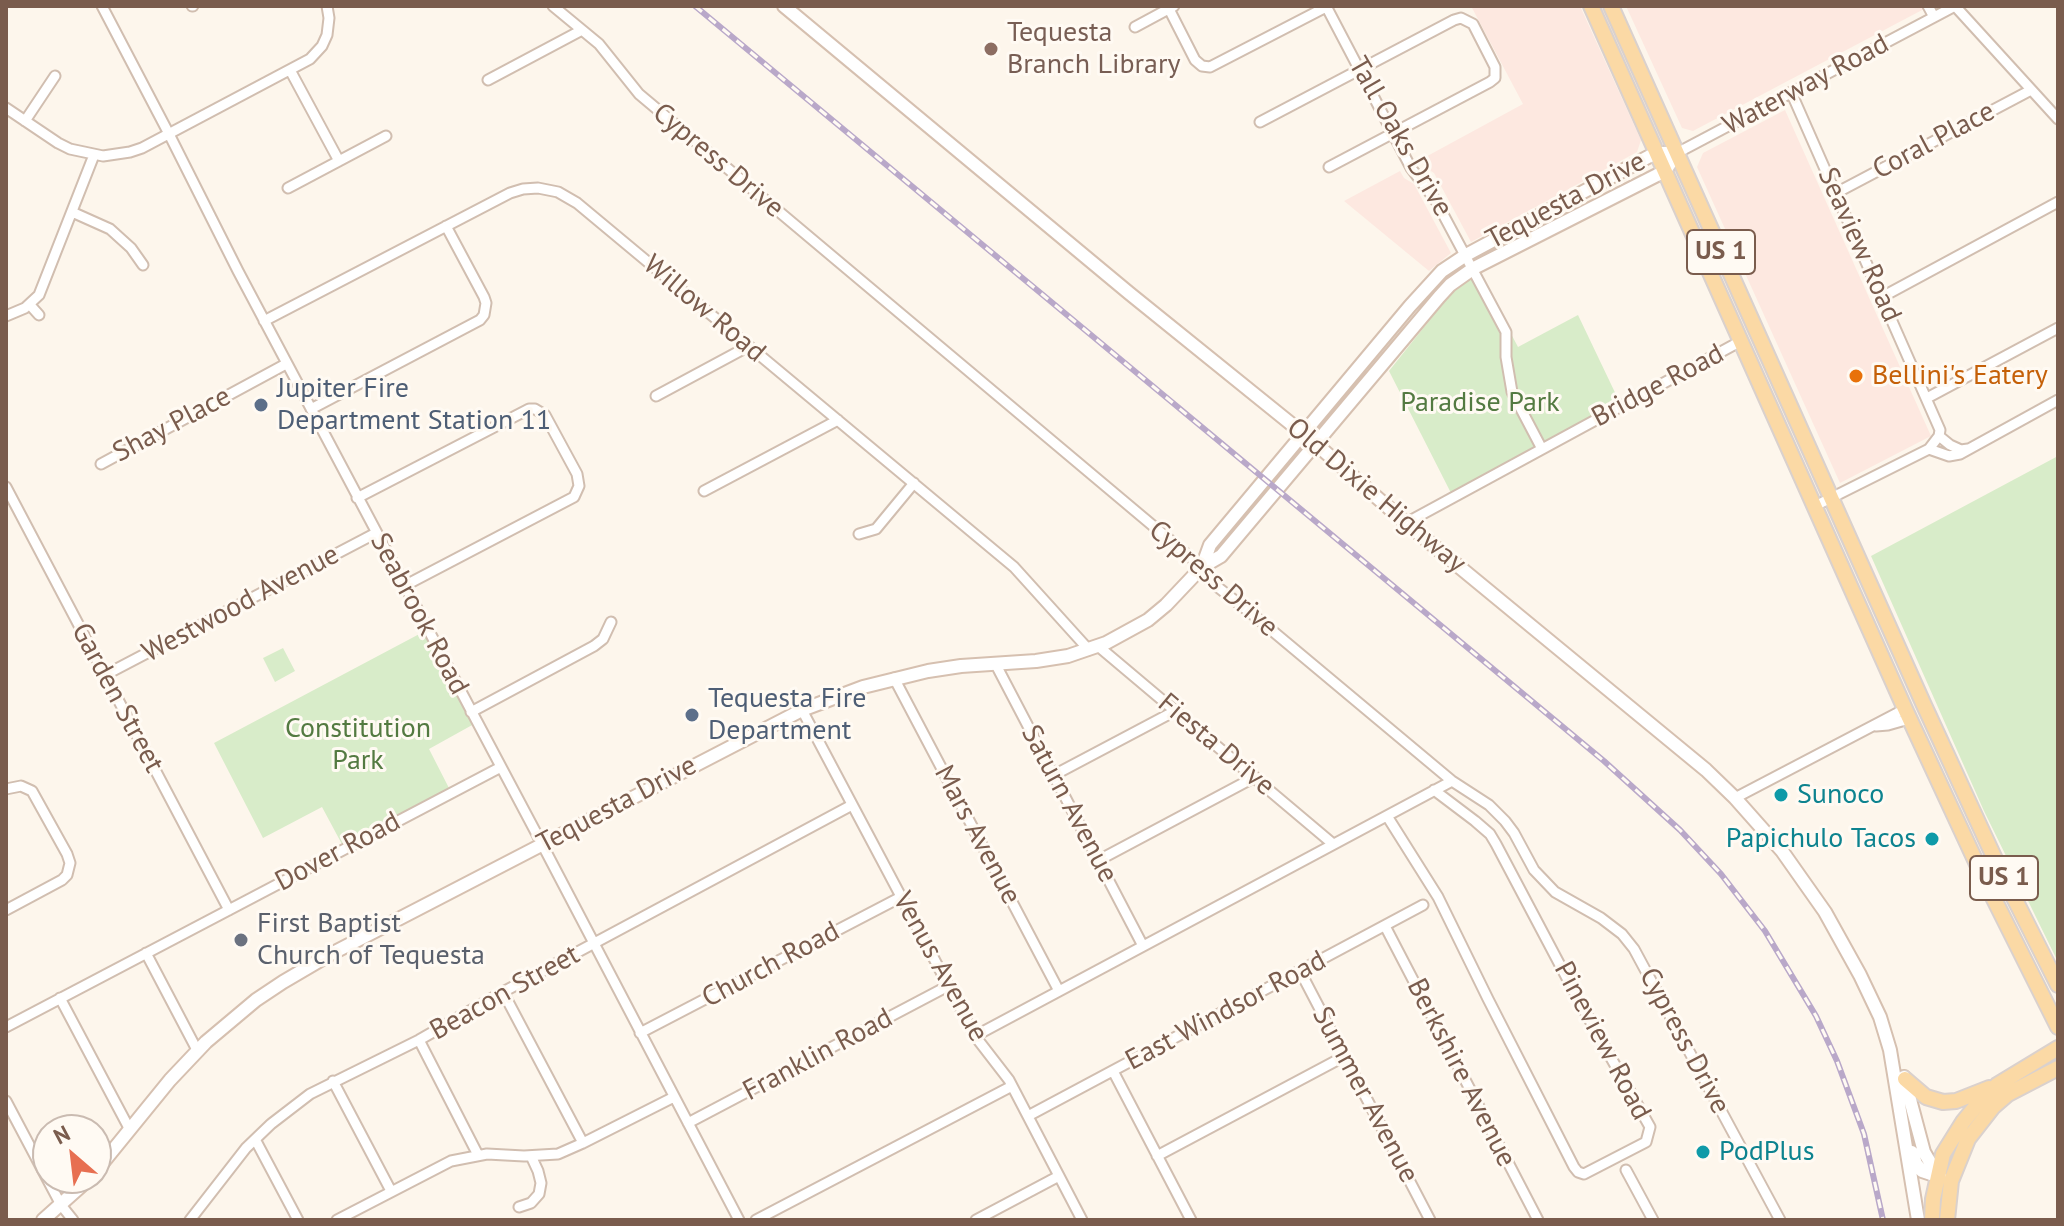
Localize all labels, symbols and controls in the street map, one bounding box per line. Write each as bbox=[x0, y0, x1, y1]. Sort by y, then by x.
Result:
place label: Tequesta Branch Library bbox=[1007, 16, 1181, 82]
street label: Waterway Road bbox=[1717, 27, 1895, 143]
marker: Tequesta Branch Library bbox=[982, 40, 1000, 58]
street label: Tall Oaks Drive bbox=[1341, 51, 1459, 223]
street label: Coral Place bbox=[1867, 95, 2001, 187]
street label: Cypress Drive bbox=[646, 97, 790, 225]
street label: Tequesta Drive bbox=[1481, 145, 1651, 257]
street label: Seaview Road bbox=[1810, 163, 1908, 327]
road number: US 1 bbox=[1687, 230, 1755, 274]
street label: Willow Road bbox=[636, 248, 772, 370]
street label: Bridge Road bbox=[1586, 337, 1730, 435]
place label: Bellini's Eatery bbox=[1872, 359, 2048, 393]
marker: Bellini's Eatery bbox=[1847, 367, 1865, 385]
place label: Jupiter Fire Department Station 11 bbox=[277, 372, 551, 438]
street label: Shay Place bbox=[107, 380, 237, 470]
park label: Paradise Park bbox=[1400, 386, 1560, 420]
marker: Jupiter Fire Department Station 11 bbox=[252, 396, 270, 414]
street label: Old Dixie Highway bbox=[1280, 411, 1472, 581]
street label: Cypress Drive bbox=[1141, 514, 1285, 644]
street label: Seabrook Road bbox=[362, 528, 476, 700]
street label: Westwood Avenue bbox=[137, 538, 345, 670]
street label: Garden Street bbox=[64, 618, 170, 778]
place label: Tequesta Fire Department bbox=[708, 682, 867, 748]
street label: Fiesta Drive bbox=[1151, 687, 1281, 803]
marker: Tequesta Fire Department bbox=[683, 706, 701, 724]
park label: Constitution Park bbox=[285, 712, 431, 778]
street label: Saturn Avenue bbox=[1014, 720, 1124, 888]
street label: Tequesta Drive bbox=[532, 749, 702, 861]
street label: Mars Avenue bbox=[926, 760, 1028, 910]
place label: Sunoco bbox=[1797, 778, 1884, 812]
marker: Sunoco bbox=[1772, 786, 1790, 804]
street label: Dover Road bbox=[270, 805, 406, 899]
place label: Papichulo Tacos bbox=[1726, 822, 1916, 856]
marker: Papichulo Tacos bbox=[1923, 830, 1941, 848]
road number: US 1 bbox=[1970, 856, 2038, 900]
street label: Venus Avenue bbox=[885, 886, 995, 1048]
place label: First Baptist Church of Tequesta bbox=[257, 907, 485, 973]
street label: Church Road bbox=[697, 915, 845, 1015]
marker: First Baptist Church of Tequesta bbox=[232, 931, 250, 949]
street label: Beacon Street bbox=[424, 938, 586, 1048]
street label: East Windsor Road bbox=[1120, 944, 1332, 1078]
street label: Pineview Road bbox=[1546, 956, 1658, 1126]
street label: Cypress Drive bbox=[1631, 962, 1737, 1120]
street label: Berkshire Avenue bbox=[1399, 973, 1523, 1173]
street label: Summer Avenue bbox=[1305, 1001, 1425, 1189]
street label: Franklin Road bbox=[738, 1002, 898, 1108]
north arrow bbox=[32, 1114, 112, 1194]
text: N bbox=[49, 1119, 75, 1150]
place label: PodPlus bbox=[1719, 1135, 1814, 1169]
marker: PodPlus bbox=[1694, 1143, 1712, 1161]

